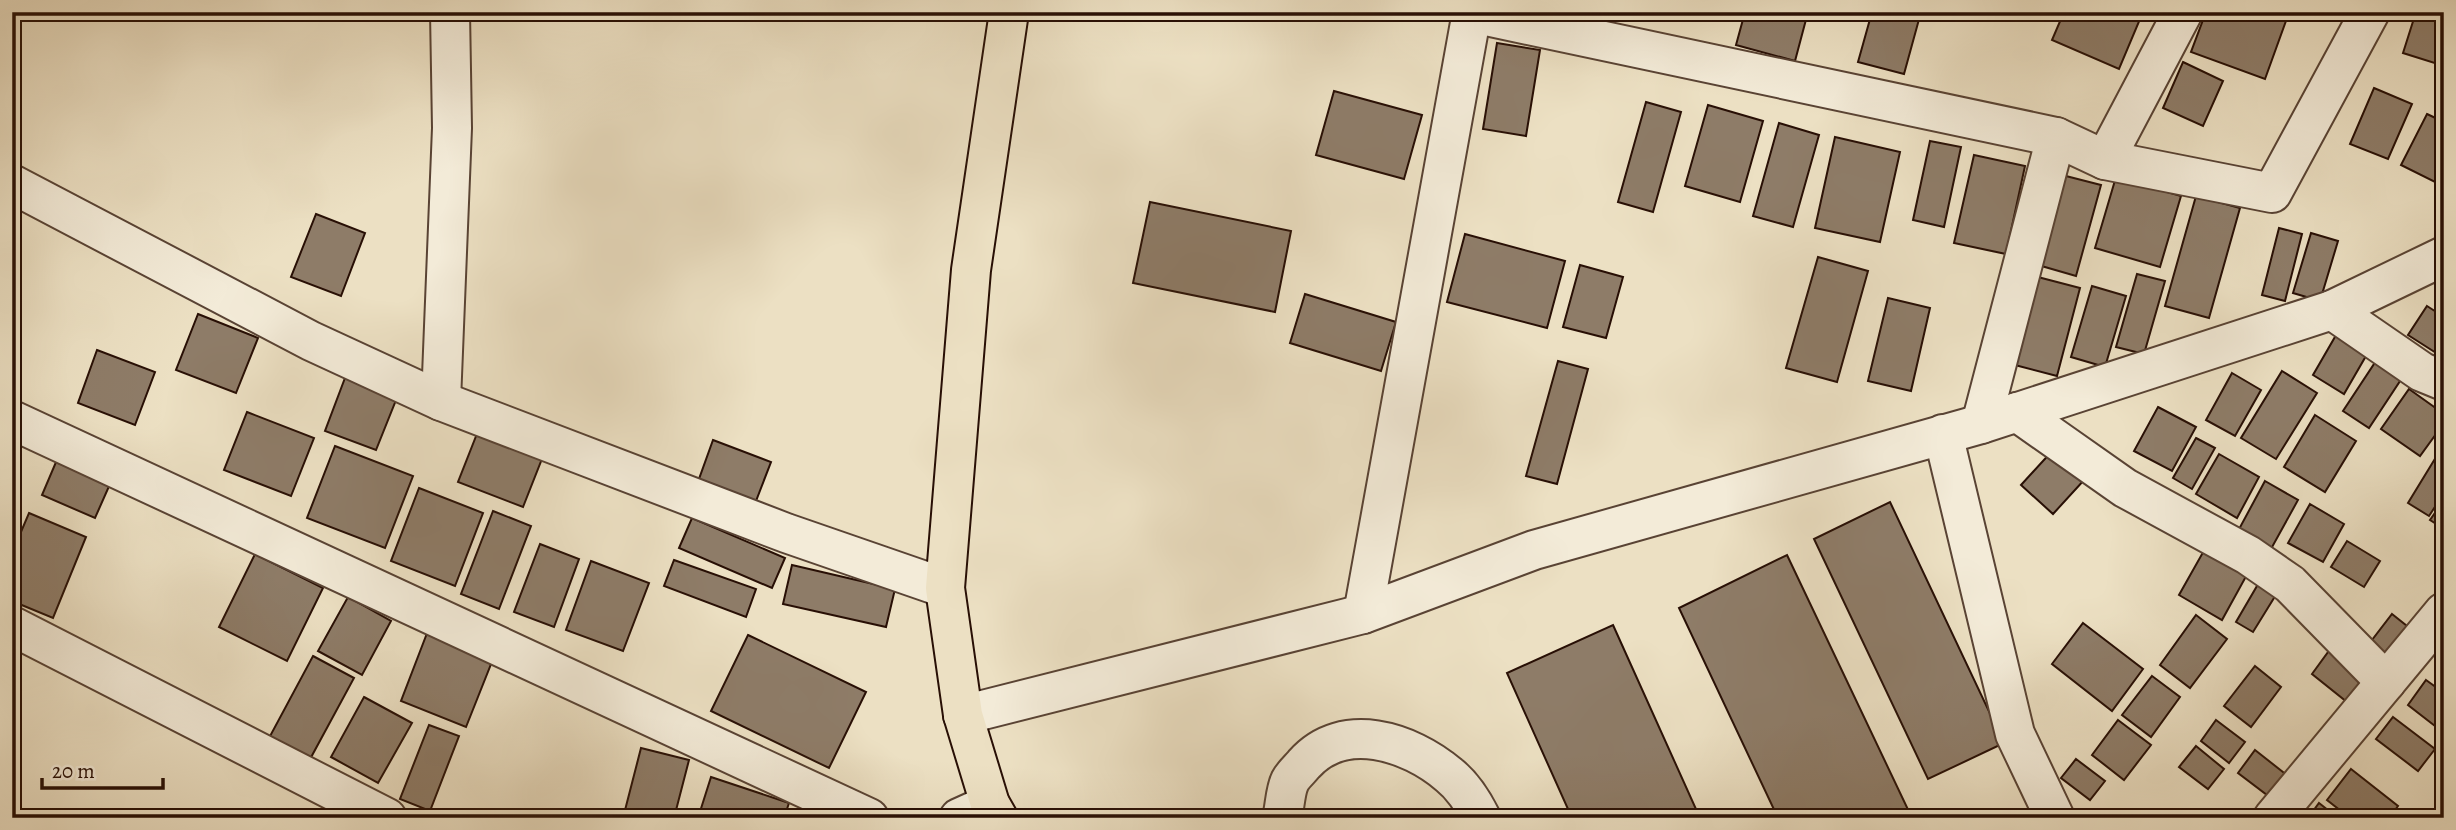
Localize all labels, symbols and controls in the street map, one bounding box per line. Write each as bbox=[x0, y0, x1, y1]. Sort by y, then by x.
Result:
scale bar bbox=[42, 746, 163, 790]
text: 20 m bbox=[52, 757, 95, 785]

